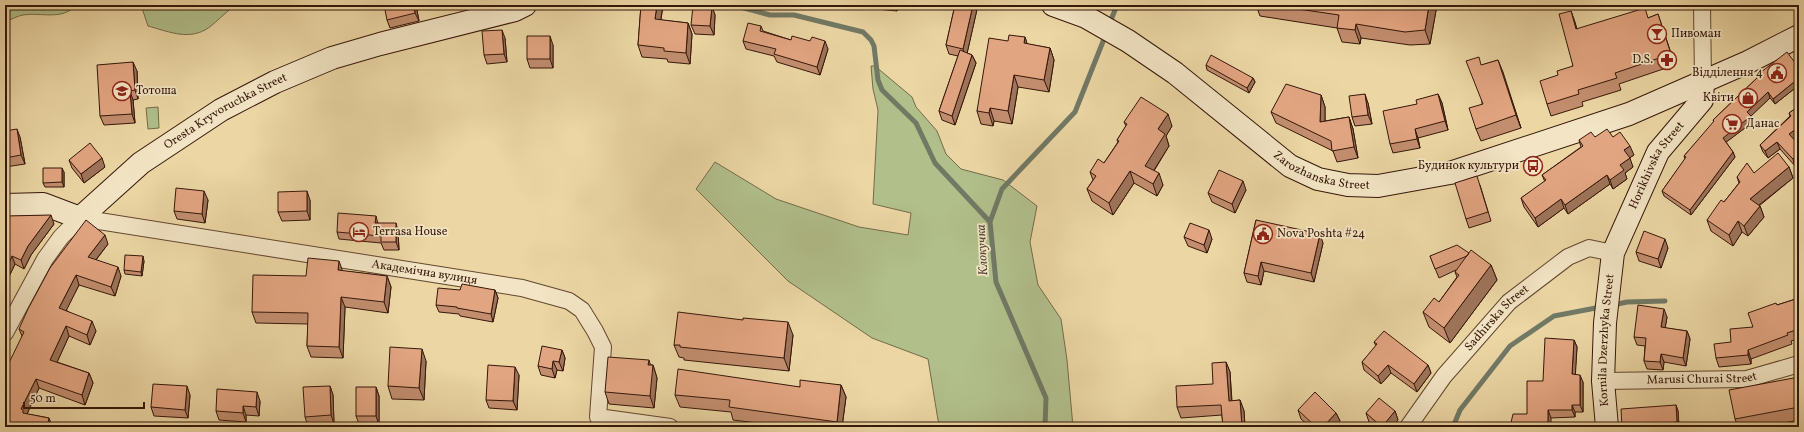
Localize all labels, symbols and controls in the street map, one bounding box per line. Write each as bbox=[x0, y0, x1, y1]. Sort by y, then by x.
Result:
bar icon: Пивоман bbox=[1646, 23, 1668, 45]
place label: Пивоман bbox=[1671, 26, 1721, 42]
pharmacy icon: D.S. bbox=[1656, 49, 1678, 71]
place label: D.S. bbox=[1632, 52, 1653, 68]
public building icon: Відділення 4 bbox=[1766, 62, 1788, 84]
place label: Відділення 4 bbox=[1692, 65, 1763, 81]
street label: Oresta Kryvoruchka Street bbox=[161, 70, 290, 153]
school or university icon: Тотоша bbox=[111, 80, 133, 102]
place label: Тотоша bbox=[136, 83, 177, 99]
shop icon: Квіти bbox=[1737, 87, 1759, 109]
place label: Квіти bbox=[1703, 90, 1734, 106]
supermarket icon: Данас bbox=[1721, 113, 1743, 135]
place label: Данас bbox=[1746, 116, 1779, 132]
street label: Horikhivska Street bbox=[1625, 118, 1688, 212]
street label: Zarozhanska Street bbox=[1270, 147, 1370, 194]
bus stop icon: Будинок культури bbox=[1522, 155, 1544, 177]
place label: Будинок культури bbox=[1418, 158, 1519, 174]
hotel icon: Terrasa House bbox=[348, 221, 370, 243]
public building icon: Nova Poshta #24 bbox=[1252, 223, 1274, 245]
place label: Terrasa House bbox=[373, 224, 448, 240]
water label: Клокучка bbox=[973, 224, 993, 276]
place label: Nova Poshta #24 bbox=[1277, 226, 1365, 242]
street label: Академічна вулиця bbox=[371, 256, 479, 289]
street label: Kornila Dzerzhyka Street bbox=[1595, 273, 1619, 407]
street label: Sadhirska Street bbox=[1461, 281, 1533, 355]
street label: Marusi Churai Street bbox=[1647, 368, 1759, 388]
scale bar bbox=[24, 384, 144, 410]
text: 50 m bbox=[30, 391, 56, 407]

